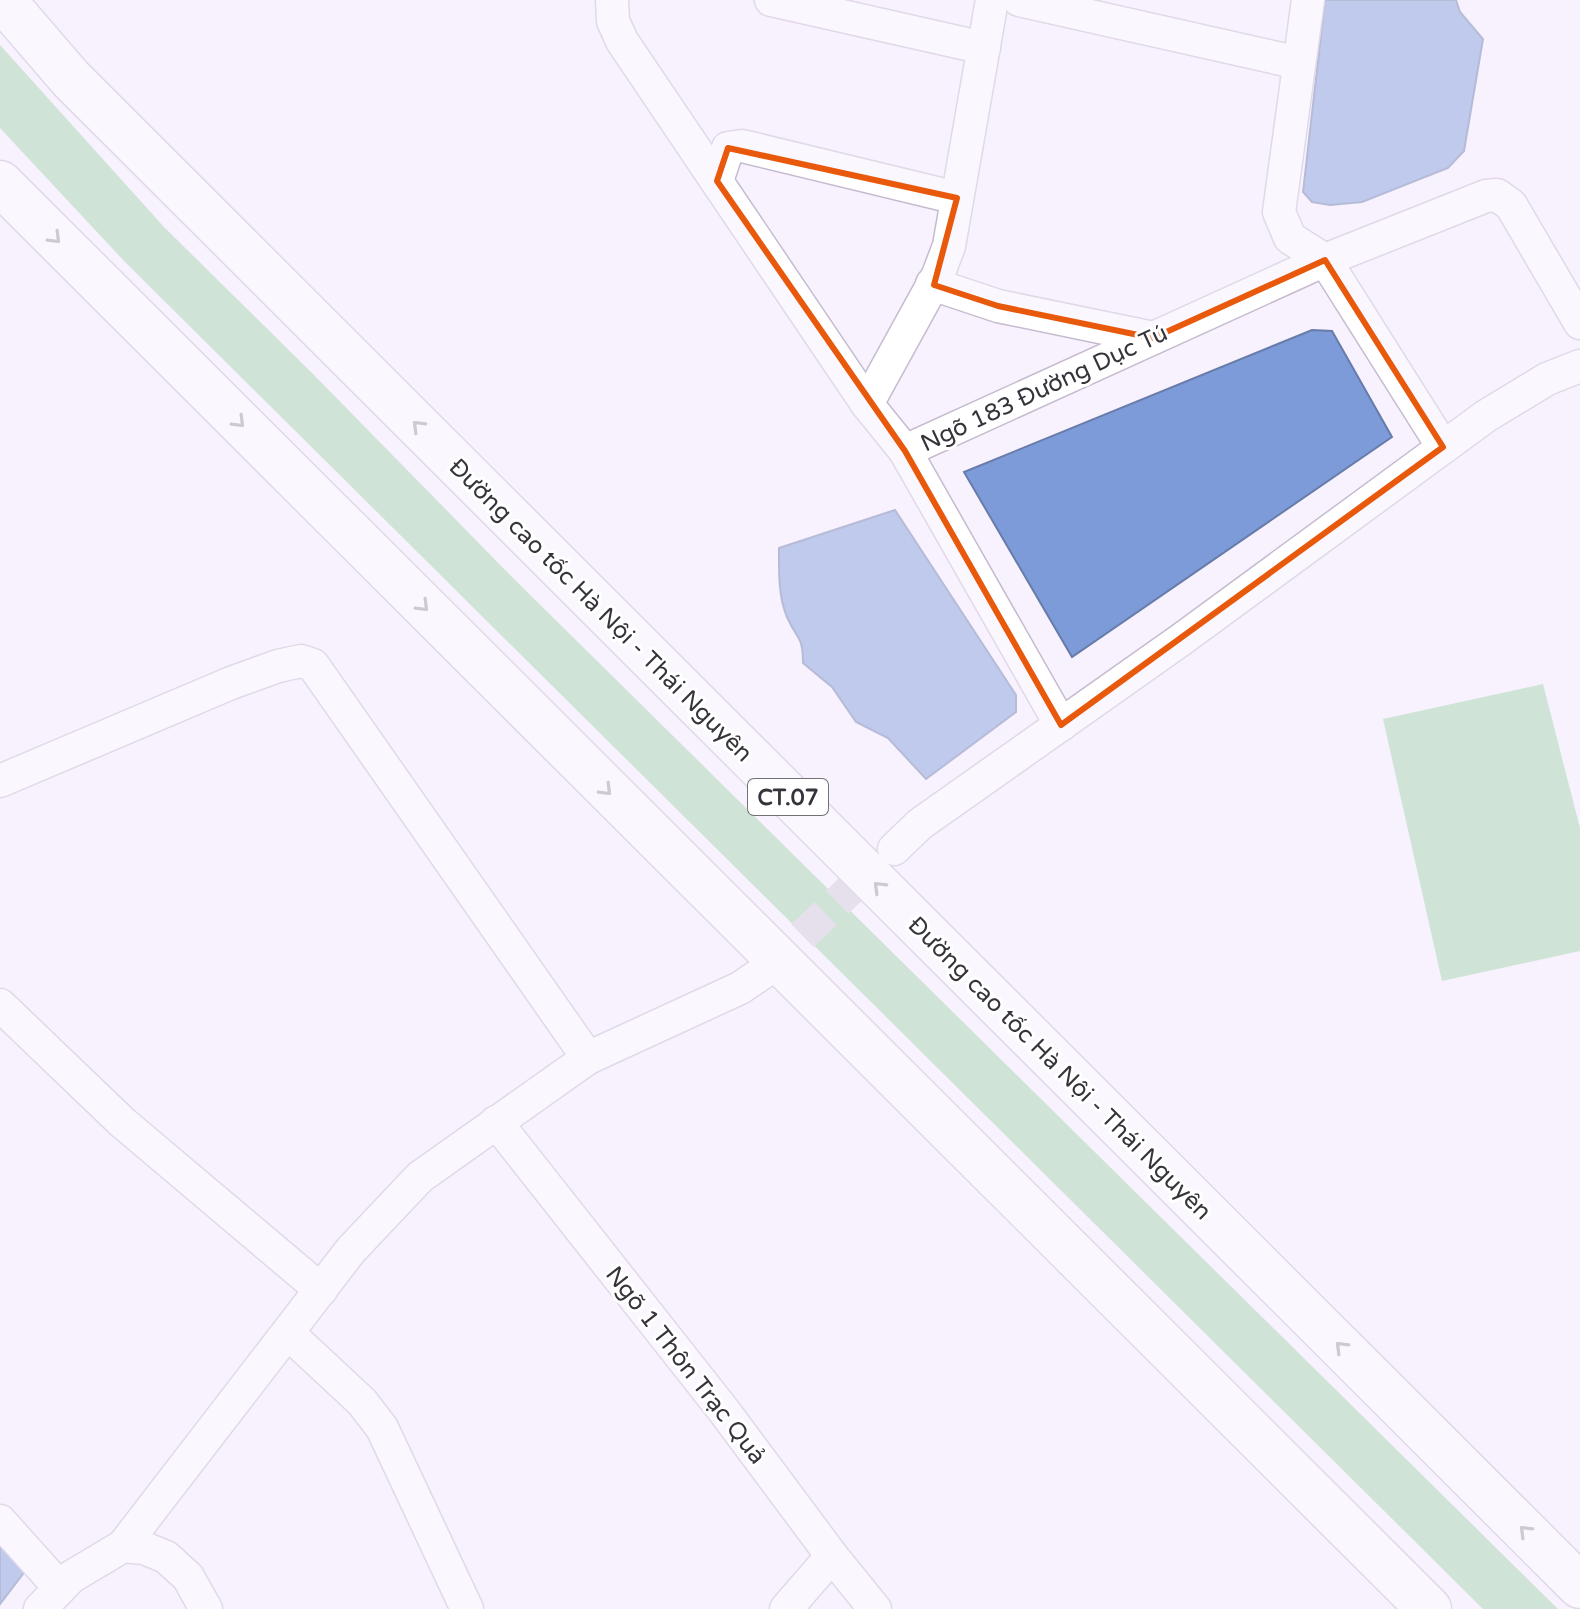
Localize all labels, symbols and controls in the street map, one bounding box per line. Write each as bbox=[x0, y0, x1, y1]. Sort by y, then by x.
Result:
one-way arrow bbox=[46, 229, 60, 243]
street label: Ngõ 183 Đường Dục Tú bbox=[916, 318, 1172, 458]
one-way arrow bbox=[230, 413, 244, 427]
one-way arrow bbox=[412, 421, 427, 435]
street label: Đường cao tốc Hà Nội - Thái Nguyên bbox=[443, 453, 758, 768]
one-way arrow bbox=[414, 597, 428, 611]
road number: CT.07 bbox=[748, 779, 828, 815]
one-way arrow bbox=[597, 781, 612, 795]
one-way arrow bbox=[874, 882, 888, 896]
street label: Đường cao tốc Hà Nội - Thái Nguyên bbox=[902, 911, 1217, 1226]
street label: Ngõ 1 Thôn Trạc Quả bbox=[599, 1261, 772, 1470]
one-way arrow bbox=[1335, 1342, 1350, 1357]
one-way arrow bbox=[1520, 1526, 1534, 1540]

